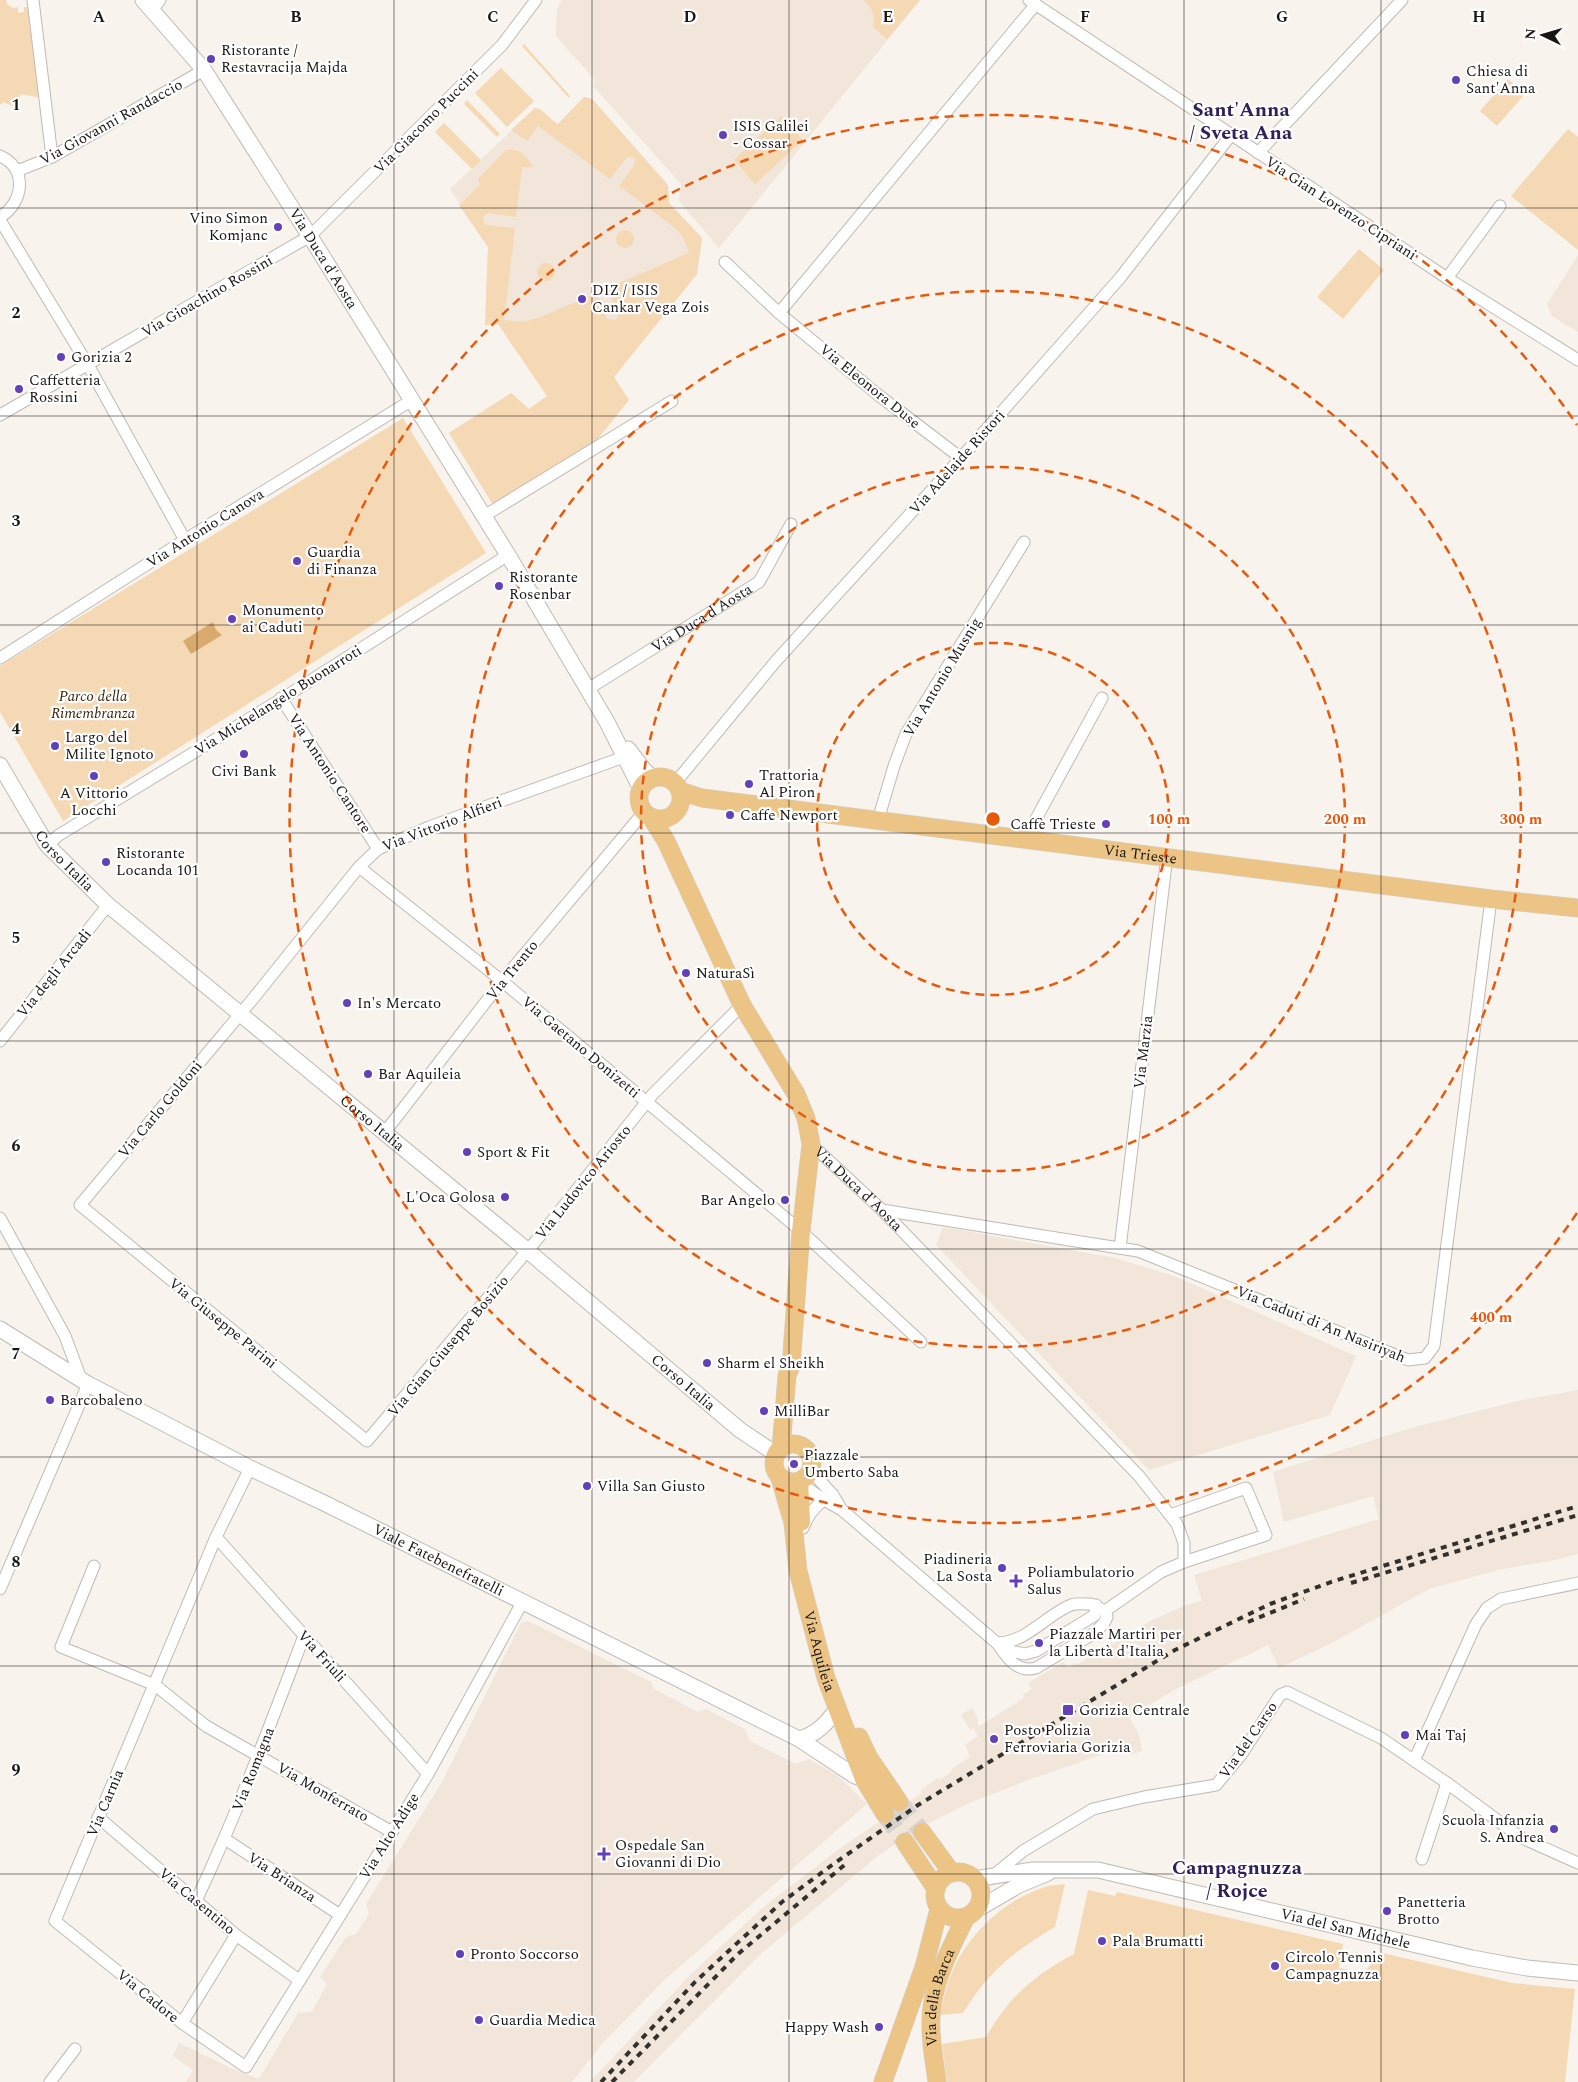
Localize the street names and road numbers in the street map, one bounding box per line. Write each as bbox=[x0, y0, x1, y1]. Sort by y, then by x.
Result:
street label: Via Giacomo Puccini bbox=[368, 63, 484, 179]
street label: Via Giovanni Randaccio bbox=[35, 73, 187, 171]
street label: Via Gian Lorenzo Cipriani bbox=[1260, 151, 1421, 266]
street label: Via Duca d'Aosta bbox=[283, 204, 364, 314]
street label: Via Gioachino Rossini bbox=[137, 249, 277, 344]
street label: Via Eleonora Duse bbox=[814, 338, 925, 434]
street label: Via Adelaide Ristori bbox=[904, 405, 1011, 520]
street label: Via Antonio Canova bbox=[142, 483, 269, 574]
street label: Via Duca d'Aosta bbox=[647, 578, 757, 659]
street label: Via Antonio Musnig bbox=[897, 613, 987, 742]
street label: Via Michelangelo Buonarroti bbox=[190, 639, 366, 761]
street label: Via Antonio Cantore bbox=[282, 709, 377, 838]
street label: Via Vittorio Alfieri bbox=[379, 791, 506, 858]
street label: Corso Italia bbox=[29, 826, 100, 898]
street label: Via Trieste bbox=[1102, 839, 1178, 871]
street label: Via degli Arcadi bbox=[11, 924, 97, 1023]
street label: Via Trento bbox=[481, 935, 544, 1005]
street label: Via Gaetano Donizetti bbox=[516, 991, 645, 1104]
street label: Via Marzia bbox=[1128, 1013, 1159, 1090]
street label: Via Carlo Goldoni bbox=[113, 1056, 208, 1163]
street label: Corso Italia bbox=[335, 1089, 410, 1157]
street label: Via Ludovico Ariosto bbox=[530, 1120, 637, 1245]
street label: Via Duca d'Aosta bbox=[808, 1141, 908, 1237]
street label: Via Gian Giuseppe Bosizio bbox=[382, 1270, 515, 1422]
street label: Via Giuseppe Parini bbox=[163, 1272, 282, 1374]
street label: Via Caduti di An Nasiriyah bbox=[1233, 1280, 1409, 1369]
street label: Corso Italia bbox=[646, 1349, 721, 1417]
street label: Viale Fatebenefratelli bbox=[369, 1518, 508, 1603]
street label: Via Aquileia bbox=[797, 1608, 841, 1696]
street label: Via Friuli bbox=[292, 1625, 352, 1688]
street label: Via del Carso bbox=[1213, 1697, 1283, 1784]
street label: Via Romagna bbox=[226, 1723, 281, 1815]
street label: Via Monferrato bbox=[272, 1757, 373, 1828]
street label: Via Carnia bbox=[81, 1765, 130, 1841]
street label: Via Alto Adige bbox=[353, 1788, 425, 1884]
street label: Via Brianza bbox=[243, 1847, 321, 1909]
street label: Via Casentino bbox=[153, 1862, 240, 1941]
street label: Via del San Michele bbox=[1278, 1902, 1413, 1955]
street label: Via della Barca bbox=[920, 1944, 961, 2047]
street label: Via Cadore bbox=[111, 1964, 184, 2029]

